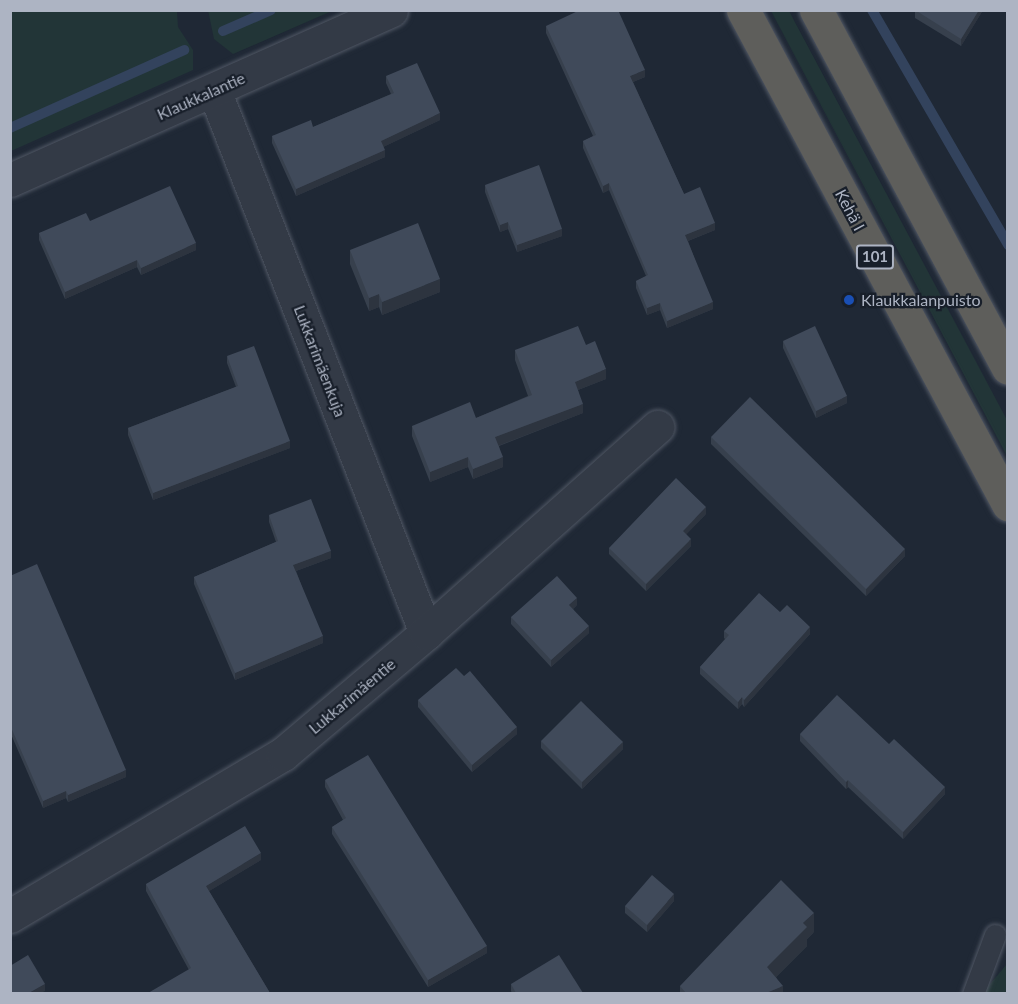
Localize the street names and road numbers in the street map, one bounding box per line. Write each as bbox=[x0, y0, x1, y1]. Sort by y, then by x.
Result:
street label: Klaukkalantie bbox=[154, 68, 248, 124]
street label: Kehä I bbox=[831, 186, 869, 234]
road number: 101 bbox=[856, 245, 894, 269]
street label: Lukkarimäenkuja bbox=[290, 303, 350, 419]
street label: Lukkarimäentie bbox=[305, 654, 399, 738]

